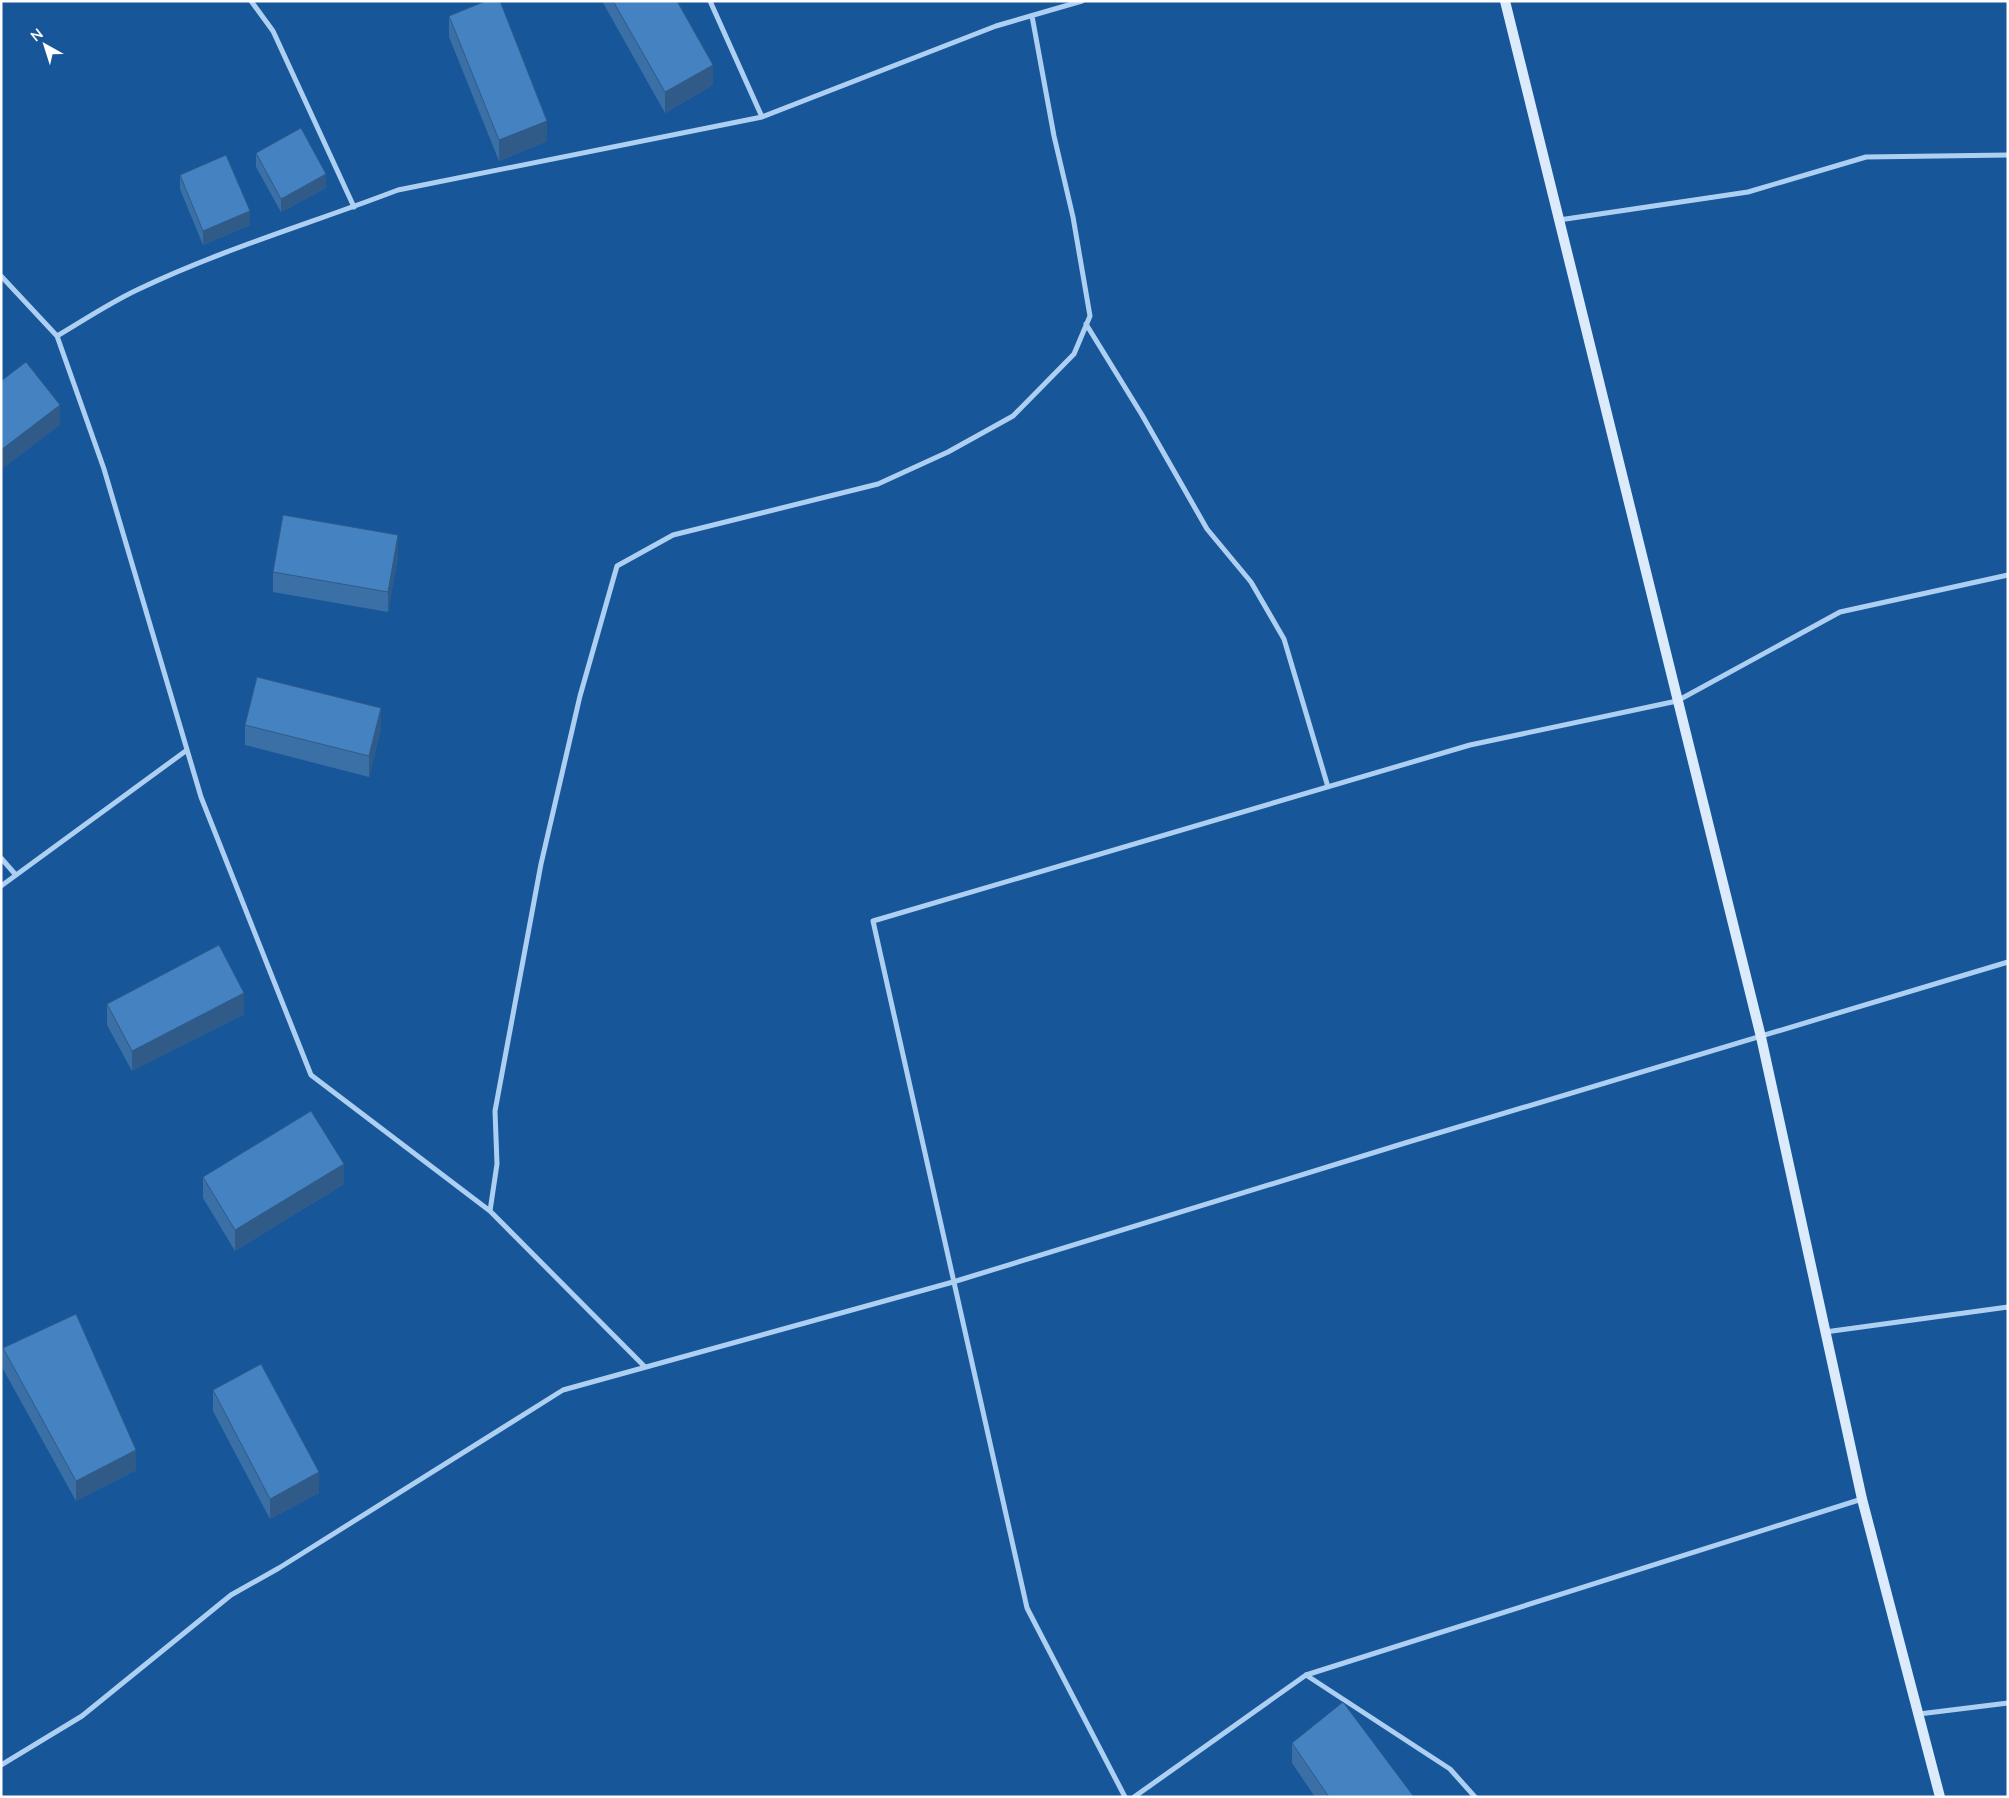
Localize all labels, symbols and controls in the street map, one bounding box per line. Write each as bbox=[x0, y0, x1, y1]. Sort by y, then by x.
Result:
north arrow bbox=[20, 20, 70, 70]
text: N bbox=[27, 25, 46, 45]

